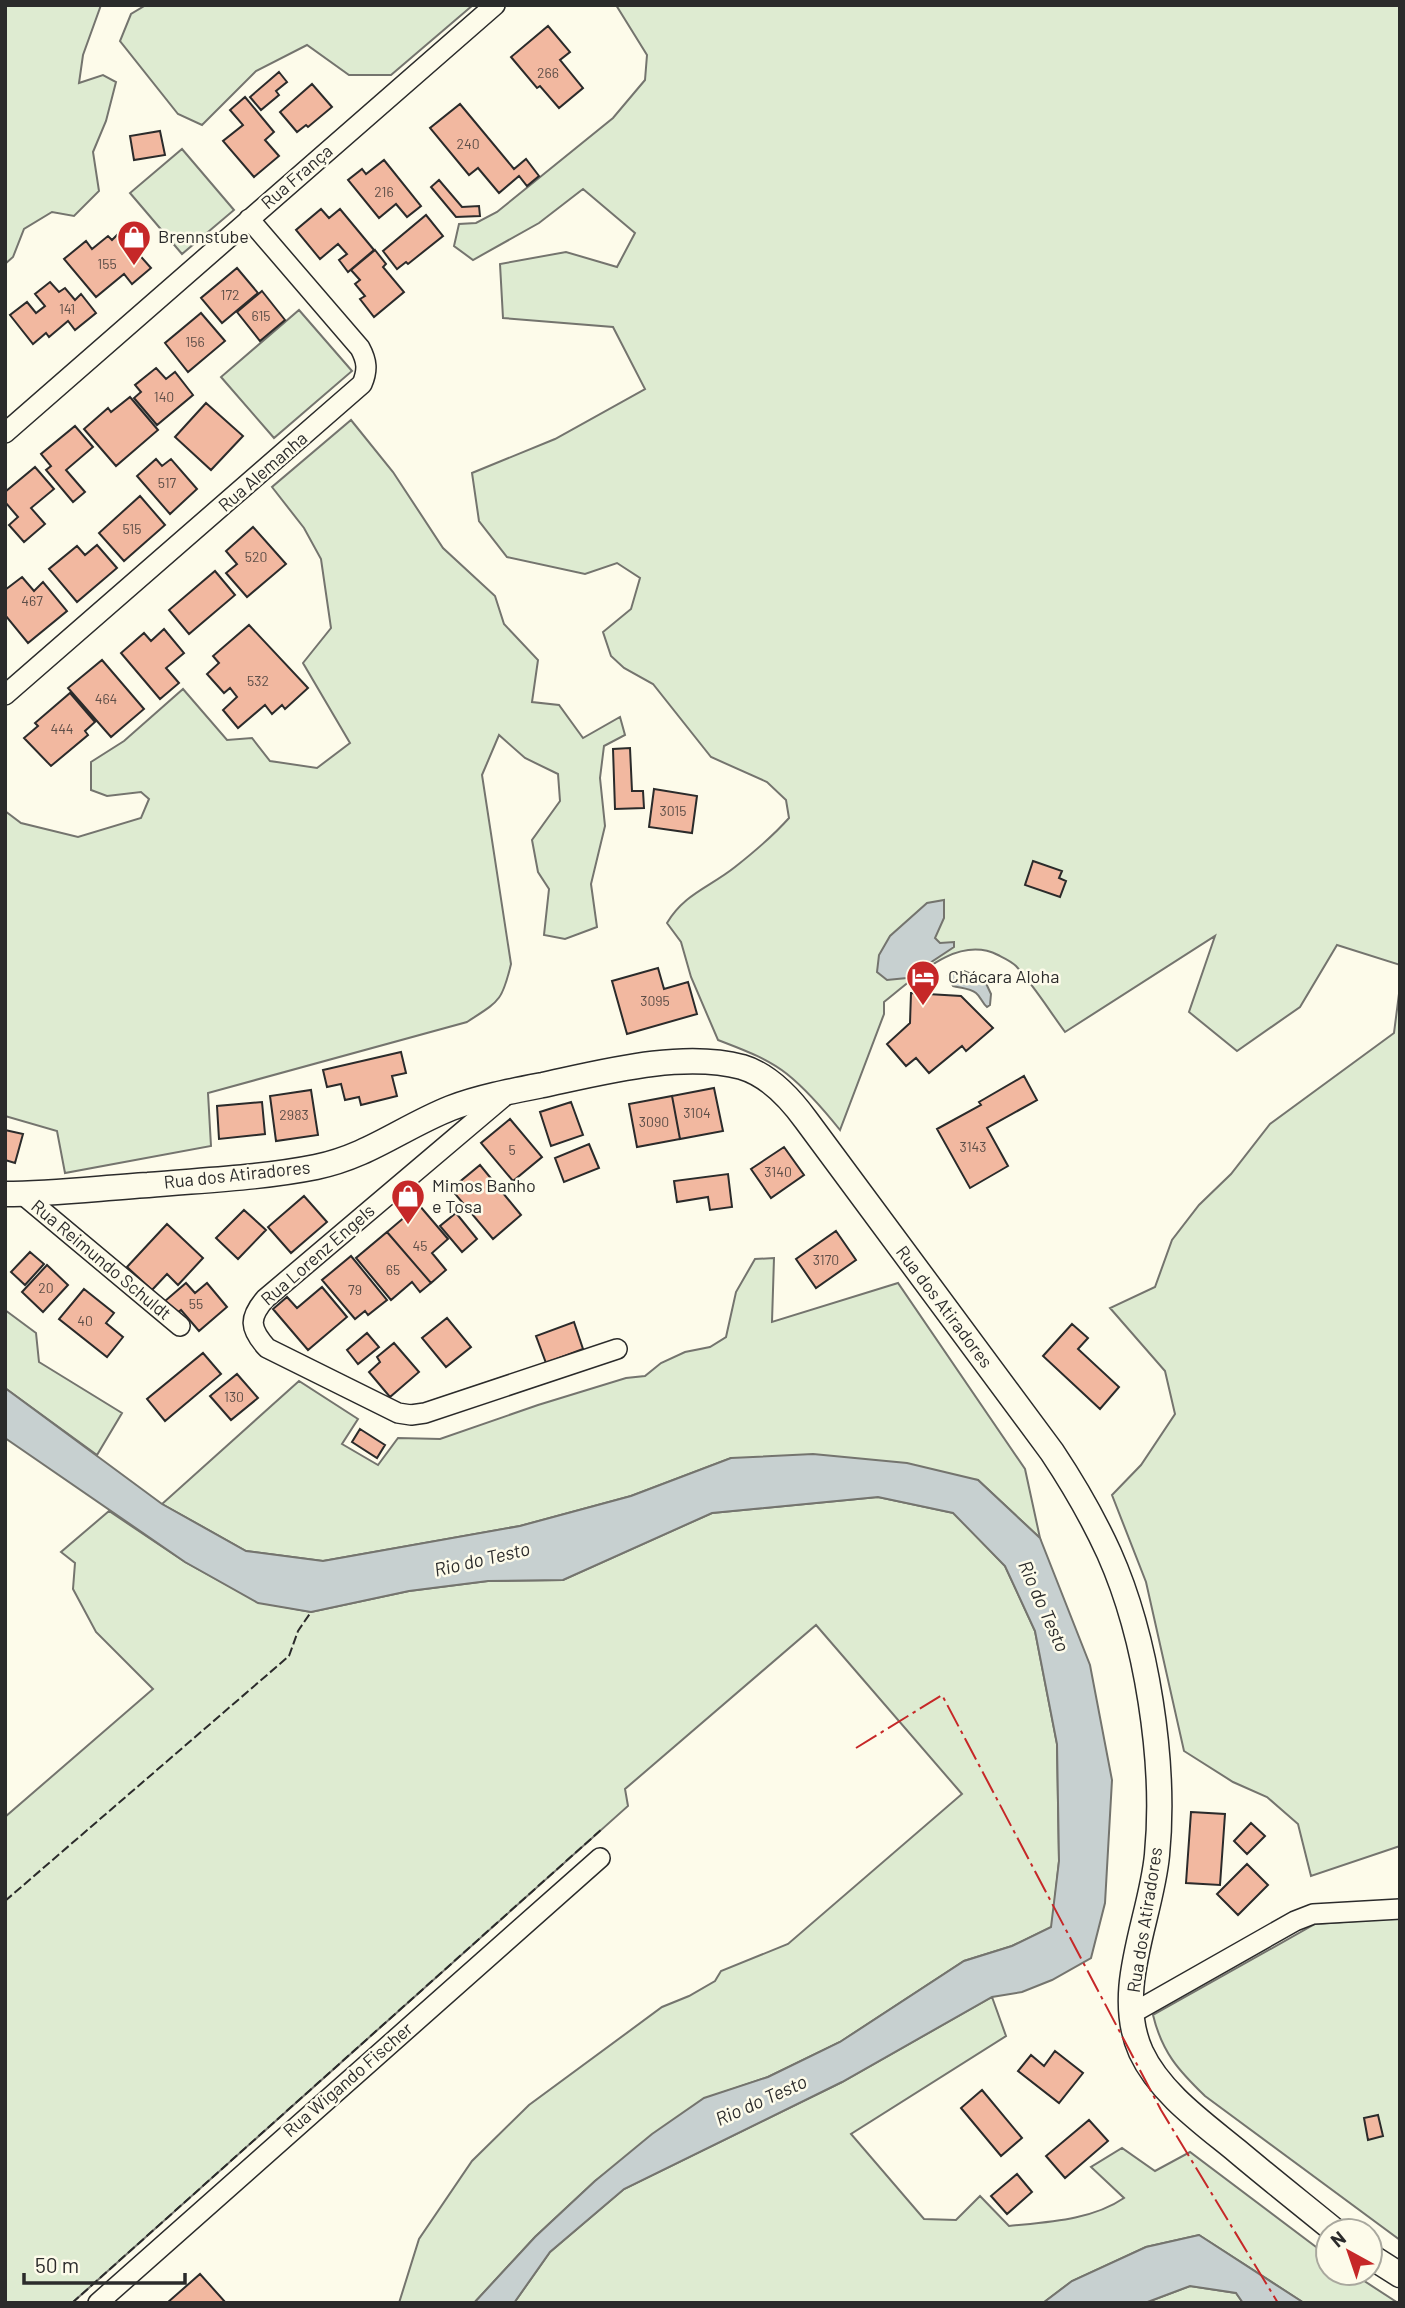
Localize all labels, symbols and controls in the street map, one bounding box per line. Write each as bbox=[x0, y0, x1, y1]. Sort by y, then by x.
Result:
house number: 266 bbox=[537, 64, 559, 81]
house number: 240 bbox=[456, 135, 480, 152]
street label: Rua França bbox=[256, 139, 337, 213]
house number: 216 bbox=[374, 183, 394, 200]
shop icon: Brennstube bbox=[115, 218, 153, 267]
place label: Brennstube bbox=[158, 225, 249, 247]
house number: 155 bbox=[97, 255, 117, 272]
house number: 172 bbox=[220, 286, 240, 303]
house number: 141 bbox=[59, 300, 75, 317]
house number: 615 bbox=[251, 307, 271, 324]
house number: 156 bbox=[185, 333, 205, 350]
house number: 140 bbox=[154, 388, 174, 405]
street label: Rua Alemanha bbox=[213, 427, 311, 516]
house number: 517 bbox=[158, 474, 177, 491]
house number: 515 bbox=[123, 520, 141, 537]
house number: 520 bbox=[245, 548, 267, 565]
house number: 467 bbox=[21, 592, 43, 609]
house number: 532 bbox=[247, 672, 269, 689]
house number: 464 bbox=[95, 690, 117, 707]
house number: 444 bbox=[50, 720, 74, 737]
house number: 3015 bbox=[660, 802, 686, 819]
hotel icon: Chácara Aloha bbox=[904, 958, 942, 1007]
place label: Chácara Aloha bbox=[948, 965, 1059, 987]
house number: 3095 bbox=[640, 992, 670, 1009]
house number: 3104 bbox=[683, 1104, 711, 1121]
house number: 2983 bbox=[279, 1106, 309, 1123]
house number: 3090 bbox=[639, 1113, 669, 1130]
house number: 3143 bbox=[960, 1138, 986, 1155]
house number: 5 bbox=[508, 1141, 516, 1158]
street label: Rua dos Atiradores bbox=[163, 1155, 311, 1193]
house number: 3140 bbox=[764, 1163, 792, 1180]
place label: Mimos Banho e Tosa bbox=[432, 1174, 536, 1217]
shop icon: Mimos Banho e Tosa bbox=[389, 1177, 427, 1226]
street label: Rua Reimundo Schuldt bbox=[27, 1194, 176, 1324]
street label: Rua Lorenz Engels bbox=[256, 1199, 379, 1310]
house number: 45 bbox=[413, 1237, 427, 1254]
street label: Rua dos Atiradores bbox=[892, 1241, 998, 1372]
house number: 3170 bbox=[813, 1251, 839, 1268]
house number: 65 bbox=[386, 1261, 400, 1278]
house number: 20 bbox=[38, 1279, 54, 1296]
house number: 79 bbox=[348, 1281, 362, 1298]
house number: 55 bbox=[189, 1295, 203, 1312]
house number: 40 bbox=[77, 1312, 93, 1329]
house number: 130 bbox=[224, 1388, 244, 1405]
water label: Rio do Testo bbox=[432, 1536, 532, 1581]
water label: Rio do Testo bbox=[1014, 1557, 1075, 1655]
street label: Rua dos Atiradores bbox=[1122, 1845, 1166, 1994]
street label: Rua Wigando Fischer bbox=[278, 2017, 417, 2141]
water label: Rio do Testo bbox=[712, 2069, 810, 2130]
north arrow bbox=[1314, 2217, 1384, 2287]
text: N bbox=[1326, 2226, 1350, 2251]
scale bar bbox=[24, 2242, 186, 2286]
text: 50 m bbox=[35, 2252, 79, 2277]

